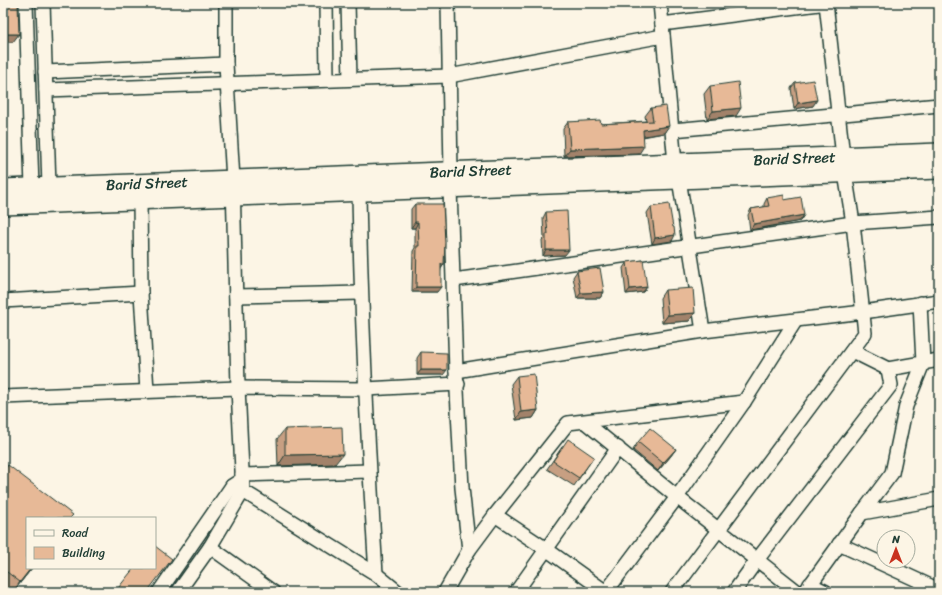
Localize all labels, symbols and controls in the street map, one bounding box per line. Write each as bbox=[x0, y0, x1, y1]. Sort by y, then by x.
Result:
street label: Barid Street bbox=[753, 144, 836, 173]
street label: Barid Street bbox=[429, 156, 513, 186]
street label: Barid Street bbox=[105, 169, 189, 198]
legend bbox=[26, 517, 156, 569]
text: Road bbox=[62, 522, 89, 544]
north arrow bbox=[876, 529, 916, 569]
text: N bbox=[891, 530, 900, 549]
text: Building bbox=[62, 542, 105, 564]

